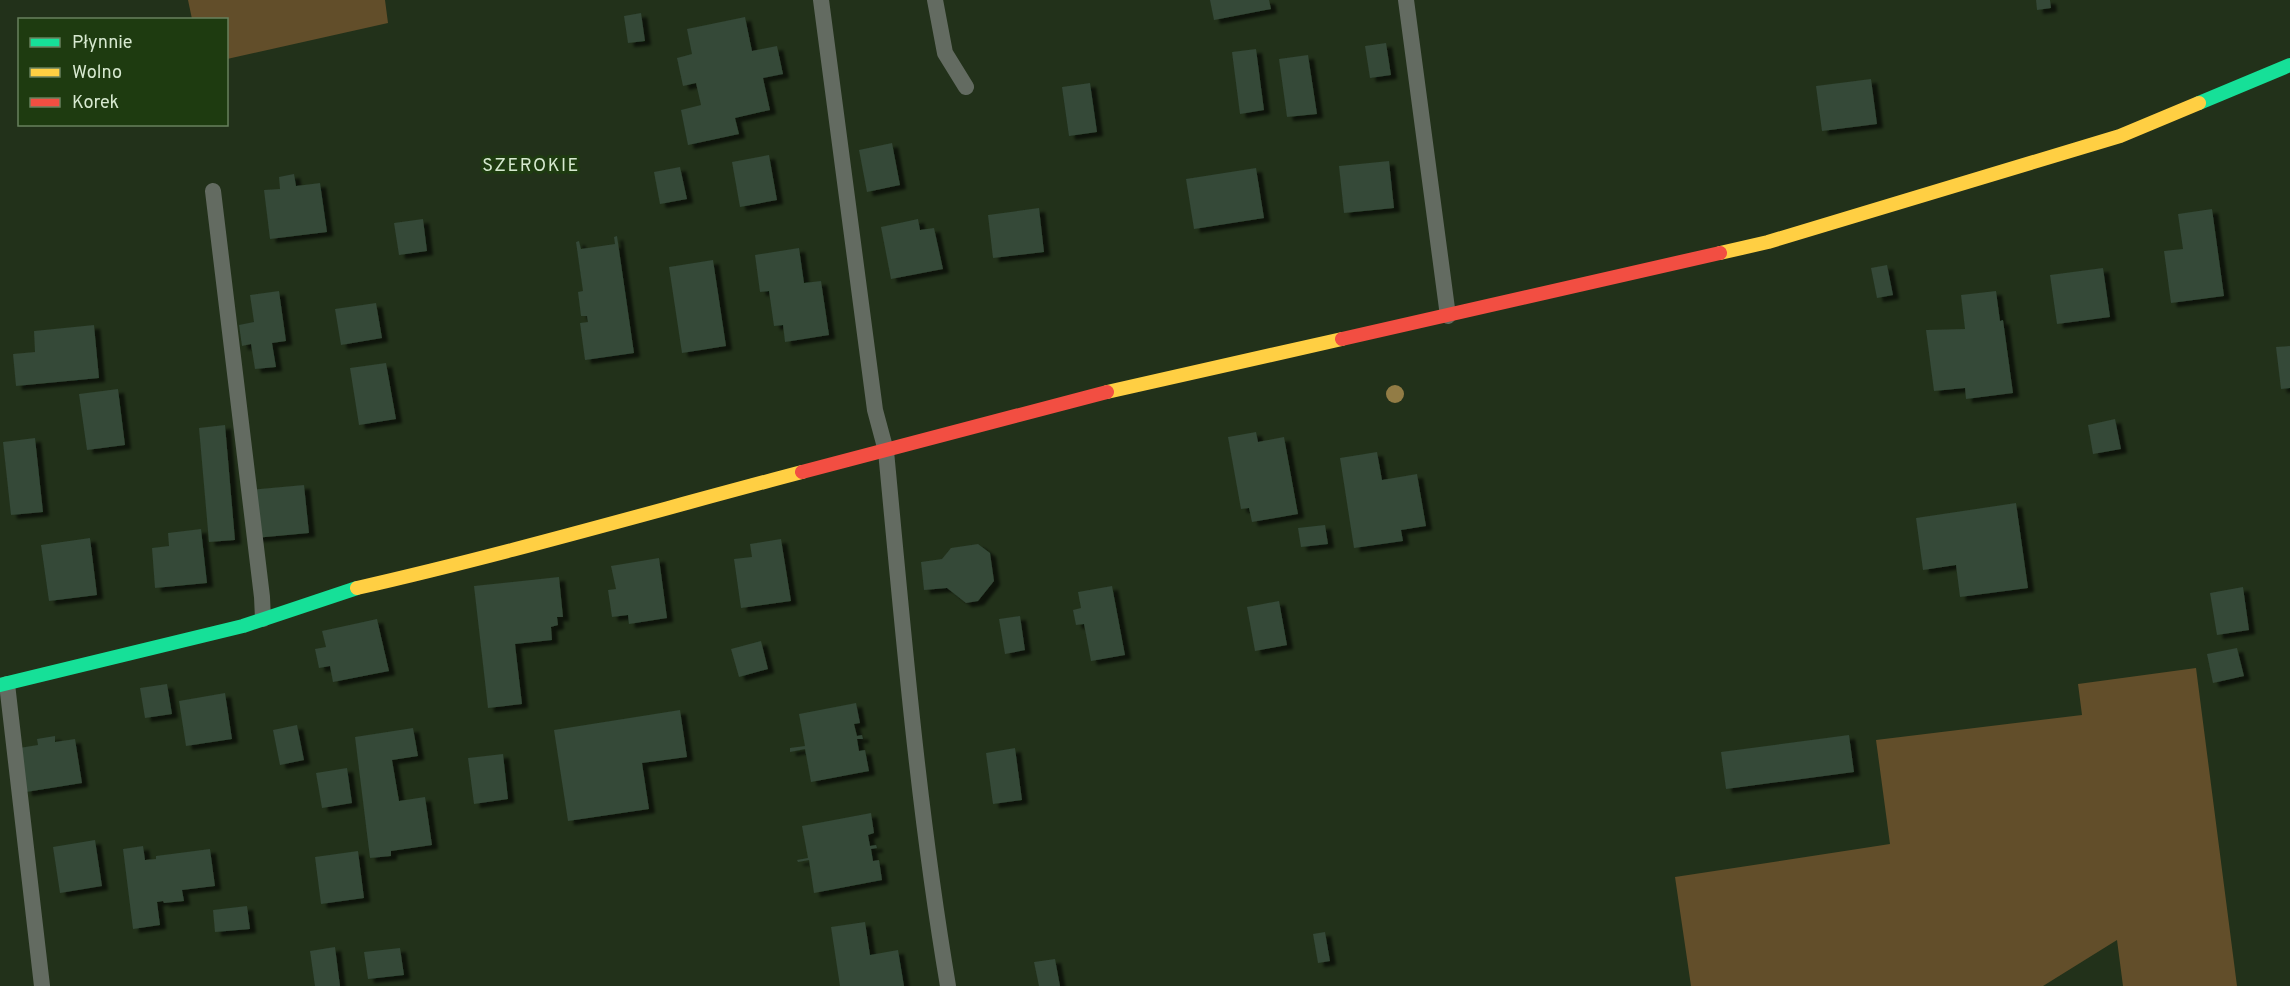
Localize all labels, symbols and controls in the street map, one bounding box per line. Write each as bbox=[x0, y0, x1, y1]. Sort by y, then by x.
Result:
legend bbox=[18, 18, 228, 126]
text: Płynnie bbox=[72, 32, 133, 55]
text: Wolno bbox=[72, 62, 122, 85]
text: Korek bbox=[72, 92, 119, 115]
district label: SZEROKIE bbox=[482, 155, 580, 178]

